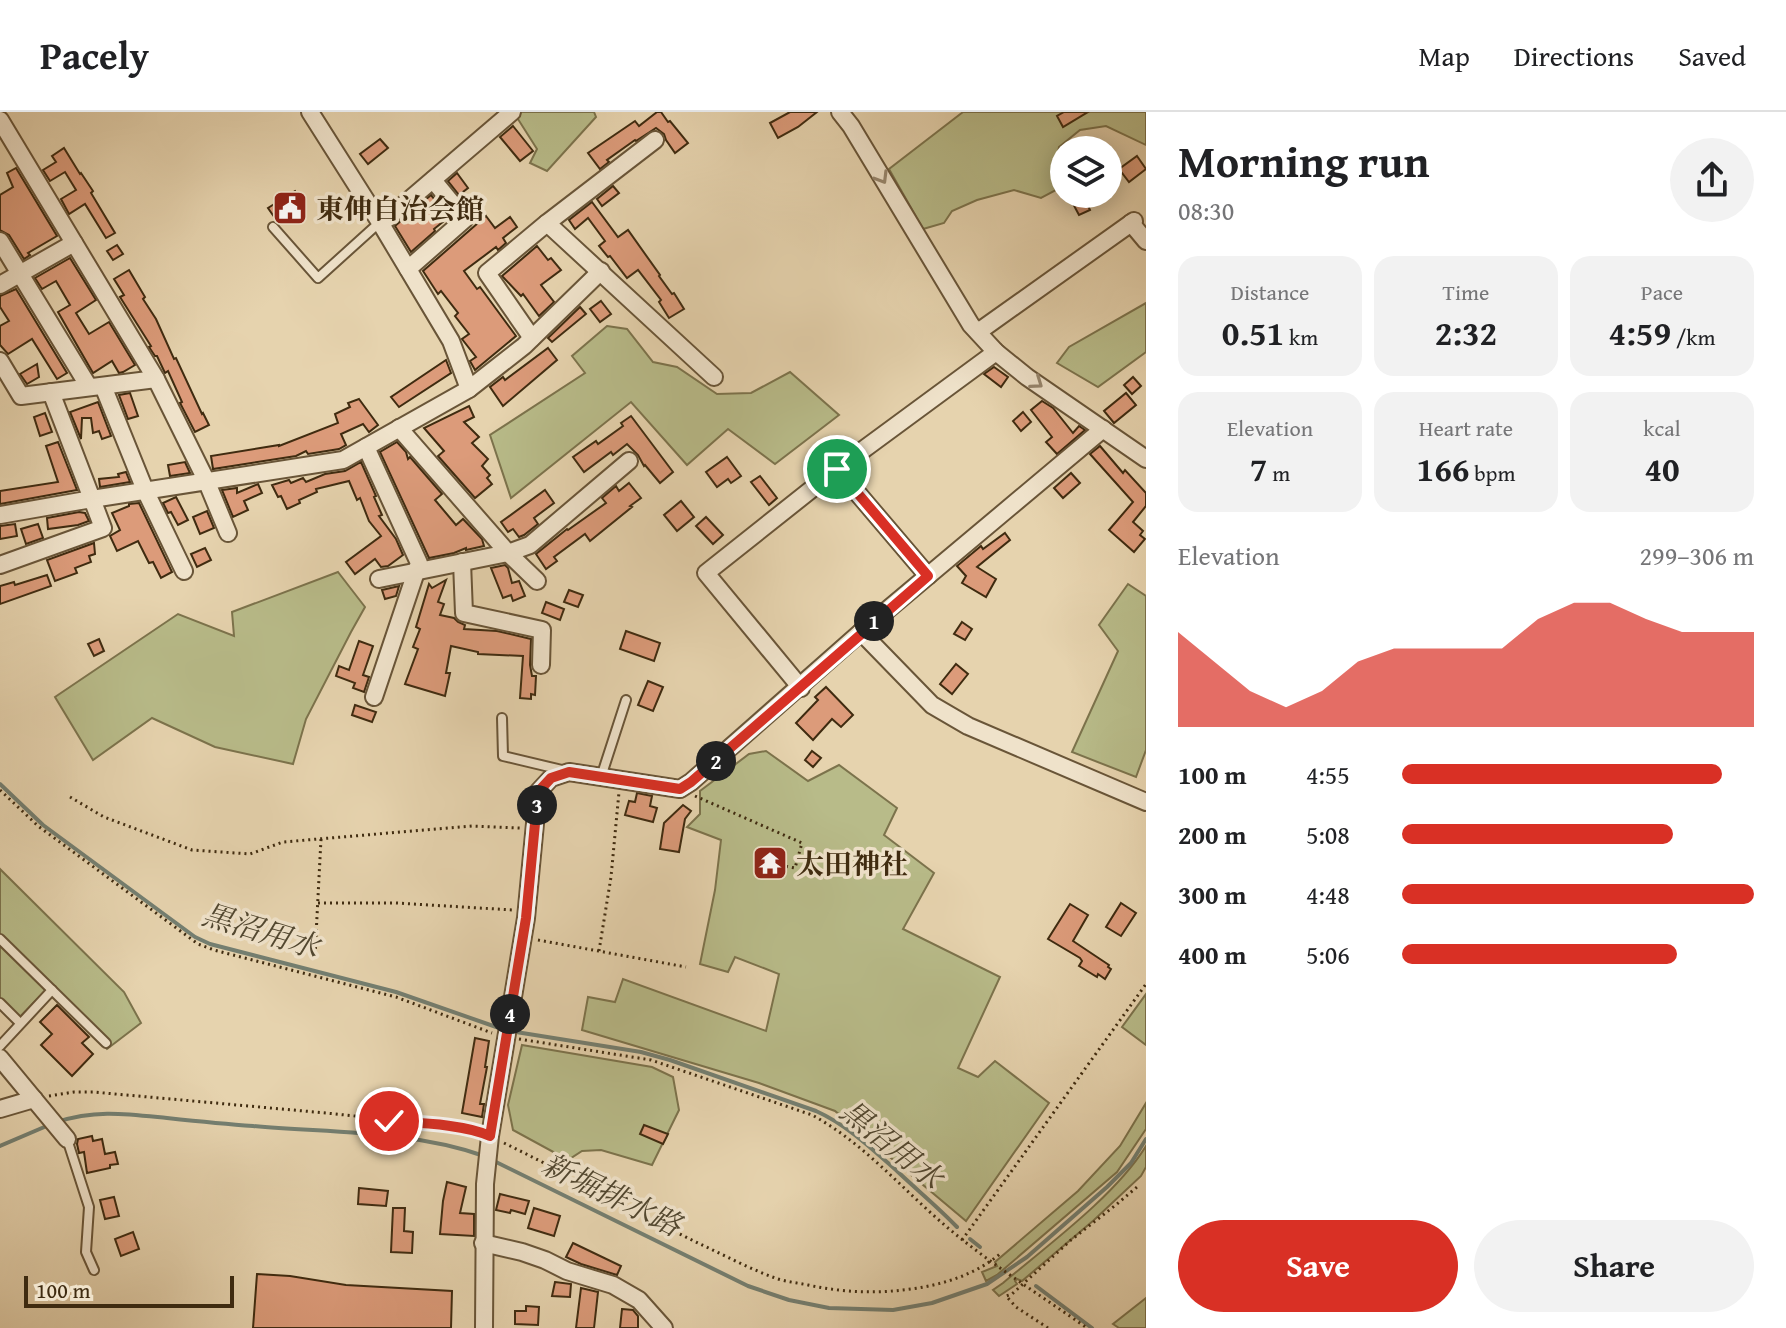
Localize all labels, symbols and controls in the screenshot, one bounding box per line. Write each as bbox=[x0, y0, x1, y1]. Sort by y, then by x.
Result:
text: Pacely bbox=[40, 27, 149, 83]
text: Map bbox=[1418, 35, 1470, 76]
text: Directions bbox=[1514, 35, 1634, 76]
text: Saved bbox=[1678, 35, 1746, 76]
text: Morning run bbox=[1178, 129, 1429, 193]
map controls bbox=[1050, 136, 1122, 208]
button: layers bbox=[1050, 136, 1122, 208]
button: share bbox=[1670, 138, 1754, 222]
one-way arrow bbox=[873, 169, 888, 184]
place label: 東伸自治会館 bbox=[316, 188, 484, 229]
public building icon: 東伸自治会館 bbox=[271, 189, 309, 227]
text: 08:30 bbox=[1178, 191, 1234, 230]
text: Distance bbox=[1231, 276, 1309, 308]
text: Time bbox=[1443, 276, 1489, 308]
text: Pace bbox=[1641, 276, 1683, 308]
text: 0.51 bbox=[1222, 308, 1284, 357]
text: 2:32 bbox=[1435, 308, 1497, 357]
text: 4:59 bbox=[1609, 308, 1671, 357]
text: km bbox=[1284, 321, 1318, 353]
text: /km bbox=[1671, 321, 1715, 353]
one-way arrow bbox=[1028, 373, 1042, 388]
text: Elevation bbox=[1227, 412, 1313, 444]
text: Heart rate bbox=[1419, 412, 1513, 444]
text: kcal bbox=[1643, 412, 1681, 444]
pin bbox=[803, 435, 871, 503]
text: 7 bbox=[1250, 444, 1267, 493]
text: 166 bbox=[1417, 444, 1469, 493]
text: 40 bbox=[1644, 444, 1680, 493]
icon: arrive bbox=[815, 447, 859, 491]
text: m bbox=[1267, 457, 1290, 489]
text: bpm bbox=[1469, 457, 1515, 489]
text: Elevation bbox=[1178, 536, 1280, 575]
text: 299–306 m bbox=[1640, 536, 1754, 575]
pin: 1 bbox=[854, 601, 894, 641]
text: 1 bbox=[868, 605, 880, 637]
pin: 2 bbox=[696, 741, 736, 781]
text: 2 bbox=[710, 745, 722, 777]
text: 100 m bbox=[1178, 755, 1246, 794]
text: 4:55 bbox=[1306, 755, 1350, 794]
pin: 3 bbox=[517, 785, 557, 825]
text: 3 bbox=[531, 789, 543, 821]
text: 200 m bbox=[1178, 815, 1246, 854]
text: 5:08 bbox=[1306, 815, 1350, 854]
place label: 太田神社 bbox=[796, 843, 908, 884]
temple icon: 太田神社 bbox=[751, 844, 789, 882]
text: 300 m bbox=[1178, 875, 1246, 914]
text: 4:48 bbox=[1306, 875, 1350, 914]
water label: 黒沼用水 bbox=[197, 891, 328, 969]
text: 400 m bbox=[1178, 935, 1246, 974]
text: 5:06 bbox=[1306, 935, 1350, 974]
pin: 4 bbox=[490, 994, 530, 1034]
text: 4 bbox=[504, 998, 516, 1030]
pin bbox=[355, 1087, 423, 1155]
water label: 黒沼用水 bbox=[832, 1089, 955, 1201]
icon: check bbox=[367, 1099, 411, 1143]
water label: 新堀排水路 bbox=[535, 1141, 691, 1248]
button: Save bbox=[1178, 1220, 1458, 1312]
button: Share bbox=[1474, 1220, 1754, 1312]
scale bar bbox=[24, 1272, 234, 1308]
text: 100 m bbox=[36, 1274, 91, 1306]

